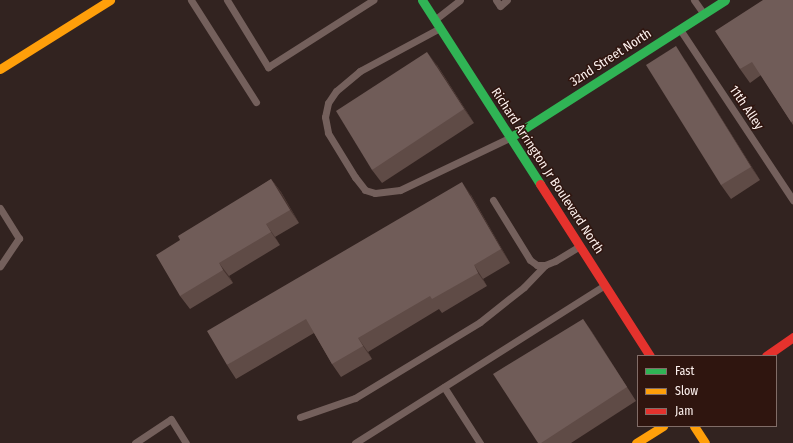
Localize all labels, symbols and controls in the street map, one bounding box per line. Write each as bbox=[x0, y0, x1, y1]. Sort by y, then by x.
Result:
street label: 32nd Street North bbox=[567, 26, 655, 90]
street label: 11th Alley bbox=[726, 83, 766, 133]
street label: Richard Arrington Jr Boulevard North bbox=[488, 85, 606, 257]
legend bbox=[637, 355, 777, 427]
text: Fast bbox=[675, 364, 694, 378]
text: Slow bbox=[675, 384, 698, 398]
text: Jam bbox=[675, 404, 693, 418]

